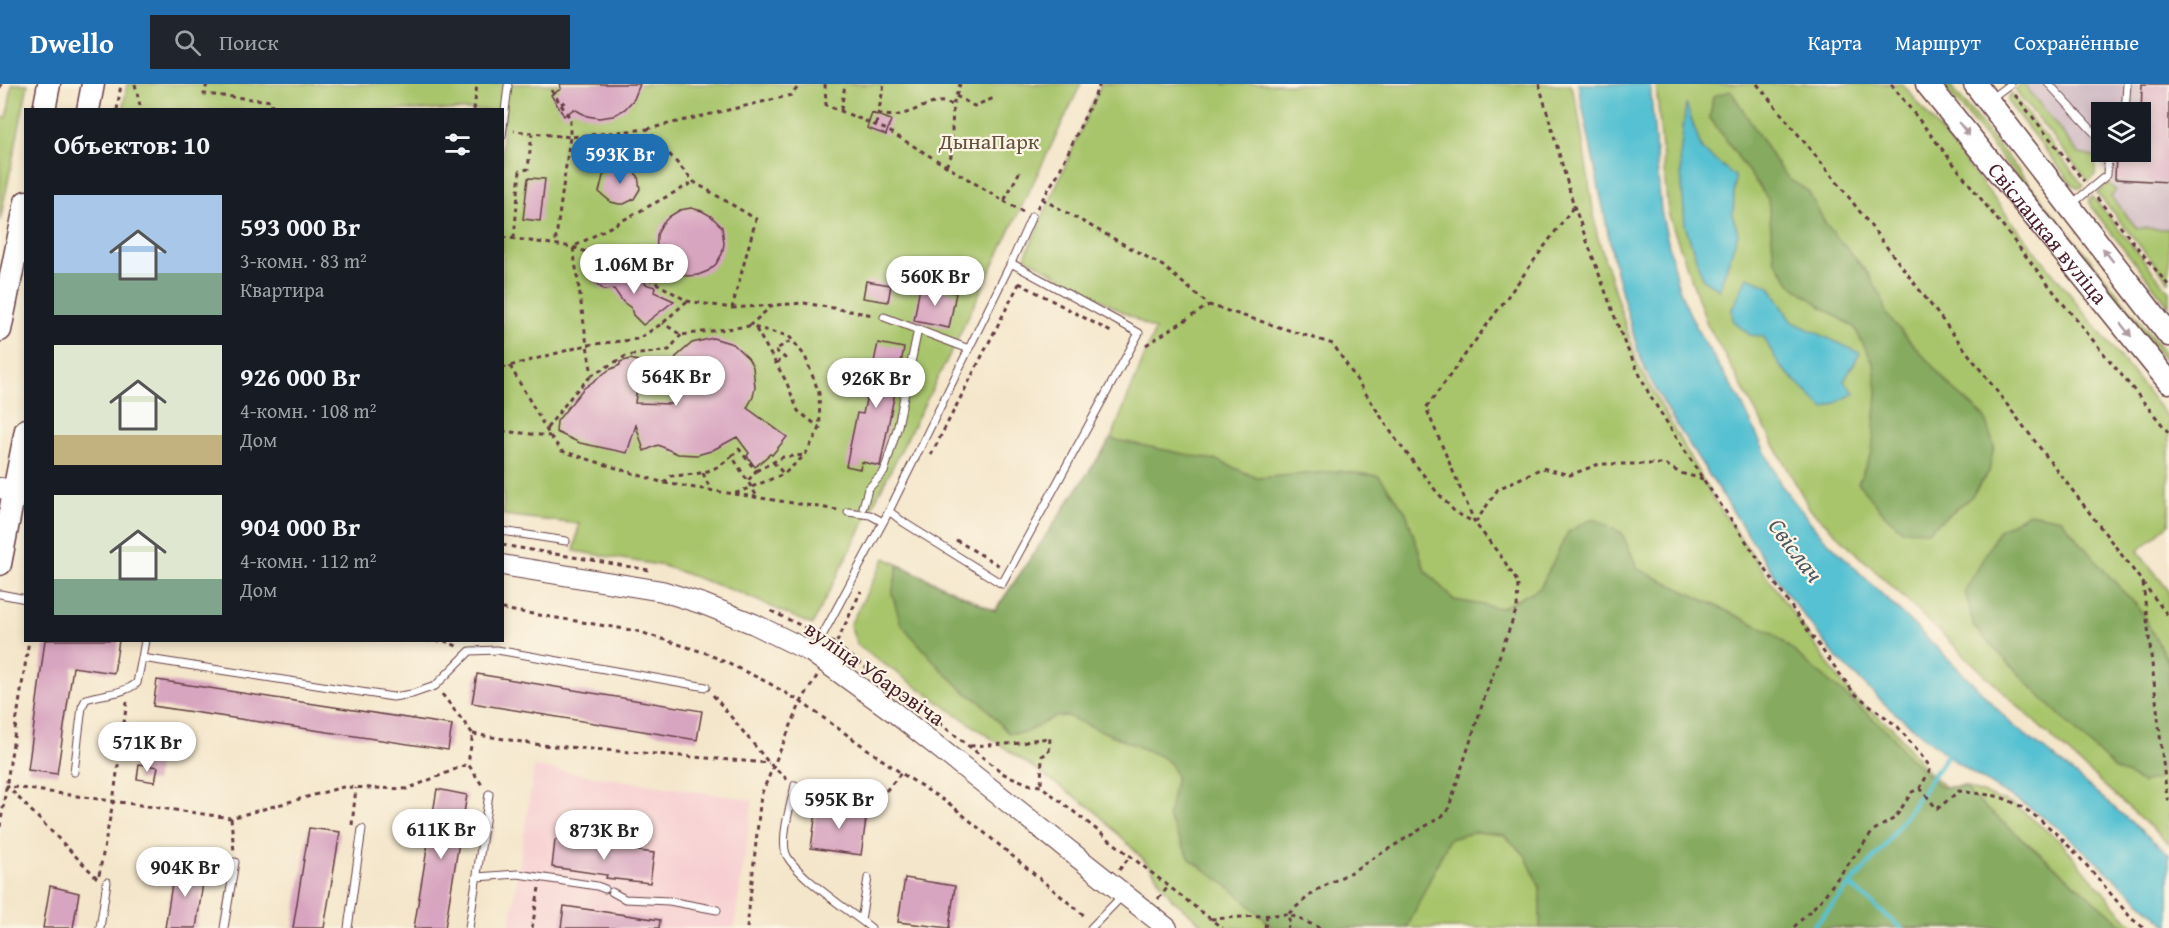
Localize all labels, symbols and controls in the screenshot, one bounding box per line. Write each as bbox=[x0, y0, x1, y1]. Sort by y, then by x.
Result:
search box bbox=[150, 15, 570, 69]
text: Dwello bbox=[30, 22, 114, 63]
icon: search bbox=[171, 26, 204, 59]
text: Поиск bbox=[219, 26, 279, 58]
text: Карта bbox=[1808, 27, 1862, 58]
text: Маршрут bbox=[1895, 27, 1981, 58]
text: Сохранённые bbox=[2014, 27, 2139, 58]
map controls bbox=[2091, 102, 2151, 162]
button: layers bbox=[2091, 102, 2151, 162]
one-way arrow bbox=[1957, 122, 1970, 137]
text: Объектов: 10 bbox=[54, 125, 210, 164]
park label: ДынаПарк bbox=[938, 125, 1040, 157]
icon: filters bbox=[441, 128, 474, 161]
pin: 593K Br bbox=[565, 134, 675, 185]
text: 593K Br bbox=[585, 139, 655, 168]
street label: Свіслацкая вуліца bbox=[1980, 155, 2116, 311]
text: 593 000 Br bbox=[240, 207, 360, 246]
icon: home bbox=[102, 219, 174, 291]
pin: 1.06M Br bbox=[572, 244, 696, 295]
text: 3-комн. · 83 m² bbox=[240, 246, 367, 275]
one-way arrow bbox=[2101, 247, 2114, 263]
text: 1.06M Br bbox=[594, 249, 674, 278]
pin: 560K Br bbox=[880, 256, 990, 307]
text: 560K Br bbox=[900, 261, 970, 290]
text: Квартира bbox=[240, 275, 324, 304]
one-way arrow bbox=[2120, 322, 2133, 338]
pin: 564K Br bbox=[621, 356, 731, 407]
text: 926 000 Br bbox=[240, 357, 360, 396]
pin: 926K Br bbox=[821, 358, 931, 409]
text: 564K Br bbox=[641, 361, 711, 390]
text: 926K Br bbox=[841, 363, 911, 392]
icon: home bbox=[102, 369, 174, 441]
text: 4-комн. · 108 m² bbox=[240, 396, 376, 425]
text: Дом bbox=[240, 425, 277, 454]
text: 904 000 Br bbox=[240, 507, 360, 546]
water label: Свіслач bbox=[1760, 510, 1832, 590]
icon: home bbox=[102, 519, 174, 591]
text: 4-комн. · 112 m² bbox=[240, 546, 376, 575]
text: Дом bbox=[240, 575, 277, 604]
street label: вуліца Убарэвіча bbox=[798, 613, 952, 734]
pin: 571K Br bbox=[92, 722, 202, 773]
text: 571K Br bbox=[112, 727, 182, 756]
pin: 595K Br bbox=[784, 779, 894, 830]
text: 595K Br bbox=[804, 784, 874, 813]
pin: 611K Br bbox=[386, 809, 496, 860]
pin: 873K Br bbox=[549, 810, 659, 861]
text: 611K Br bbox=[406, 814, 476, 843]
text: 873K Br bbox=[569, 815, 639, 844]
pin: 904K Br bbox=[130, 847, 240, 898]
text: 904K Br bbox=[150, 852, 220, 881]

